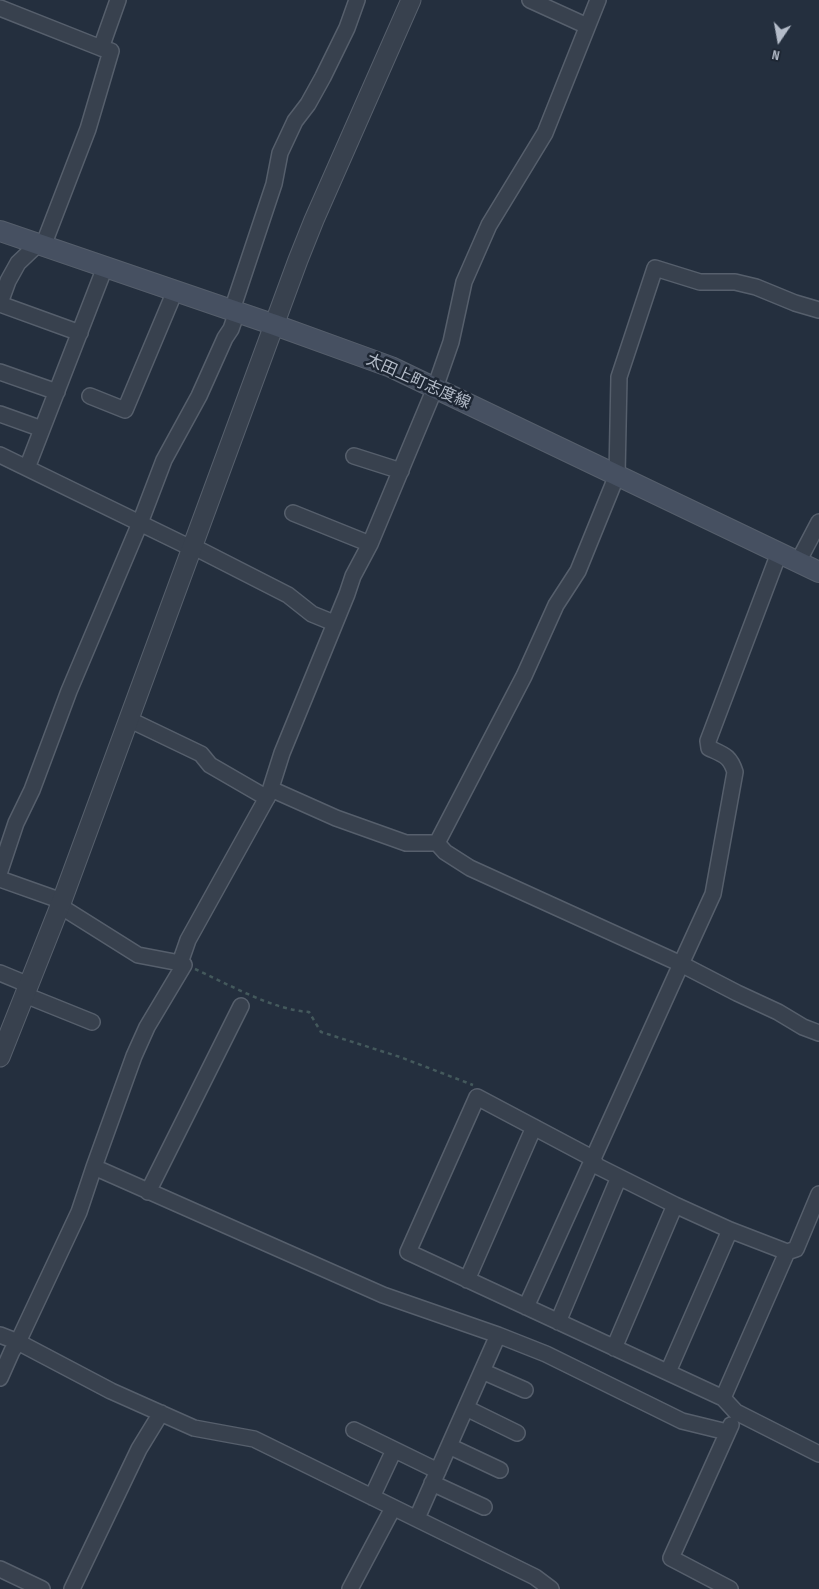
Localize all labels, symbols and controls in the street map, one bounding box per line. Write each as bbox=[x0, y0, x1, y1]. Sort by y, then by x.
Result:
north arrow bbox=[754, 15, 804, 65]
text: N bbox=[770, 46, 781, 64]
street label: 太田上町志度線 bbox=[363, 350, 473, 414]

